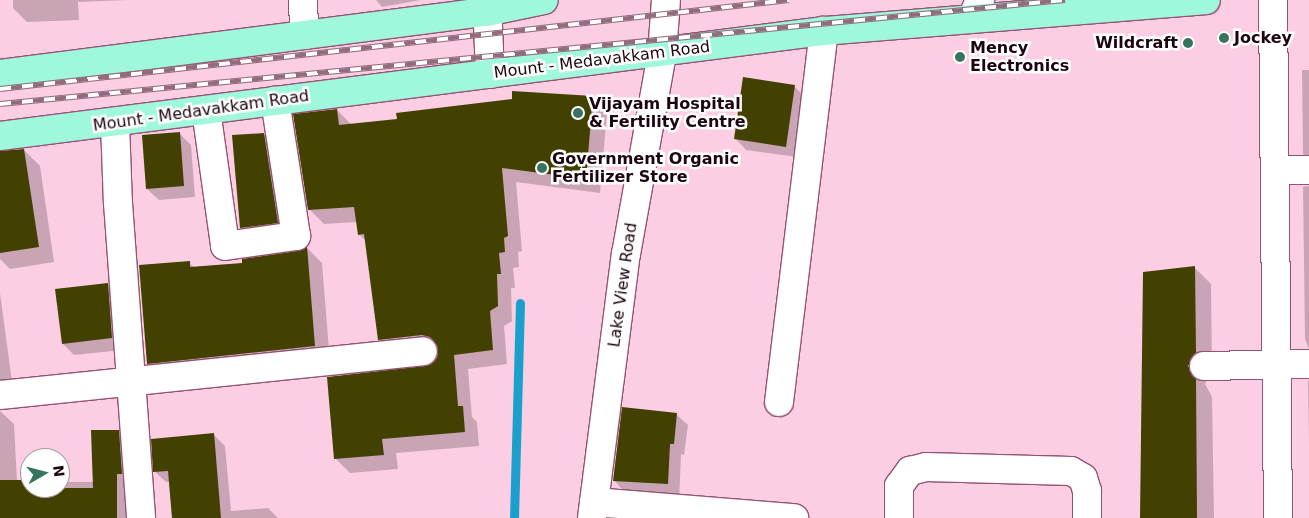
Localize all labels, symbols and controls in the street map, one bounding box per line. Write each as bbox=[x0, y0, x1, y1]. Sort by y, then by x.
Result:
place label: Jockey bbox=[1234, 28, 1292, 48]
marker: Jockey bbox=[1218, 32, 1230, 44]
place label: Wildcraft bbox=[1095, 33, 1178, 53]
street label: Mount - Medavakkam Road bbox=[493, 37, 711, 83]
marker: Wildcraft bbox=[1182, 37, 1194, 49]
place label: Mency Electronics bbox=[970, 38, 1069, 76]
marker: Mency Electronics bbox=[954, 51, 966, 63]
street label: Mount - Medavakkam Road bbox=[92, 86, 310, 136]
place label: Vijayam Hospital & Fertility Centre bbox=[589, 94, 746, 132]
marker: Vijayam Hospital & Fertility Centre bbox=[571, 106, 585, 120]
place label: Government Organic Fertilizer Store bbox=[552, 149, 739, 187]
marker: Government Organic Fertilizer Store bbox=[536, 162, 548, 174]
street label: Lake View Road bbox=[605, 222, 641, 348]
north arrow bbox=[20, 448, 70, 498]
text: N bbox=[50, 464, 68, 478]

